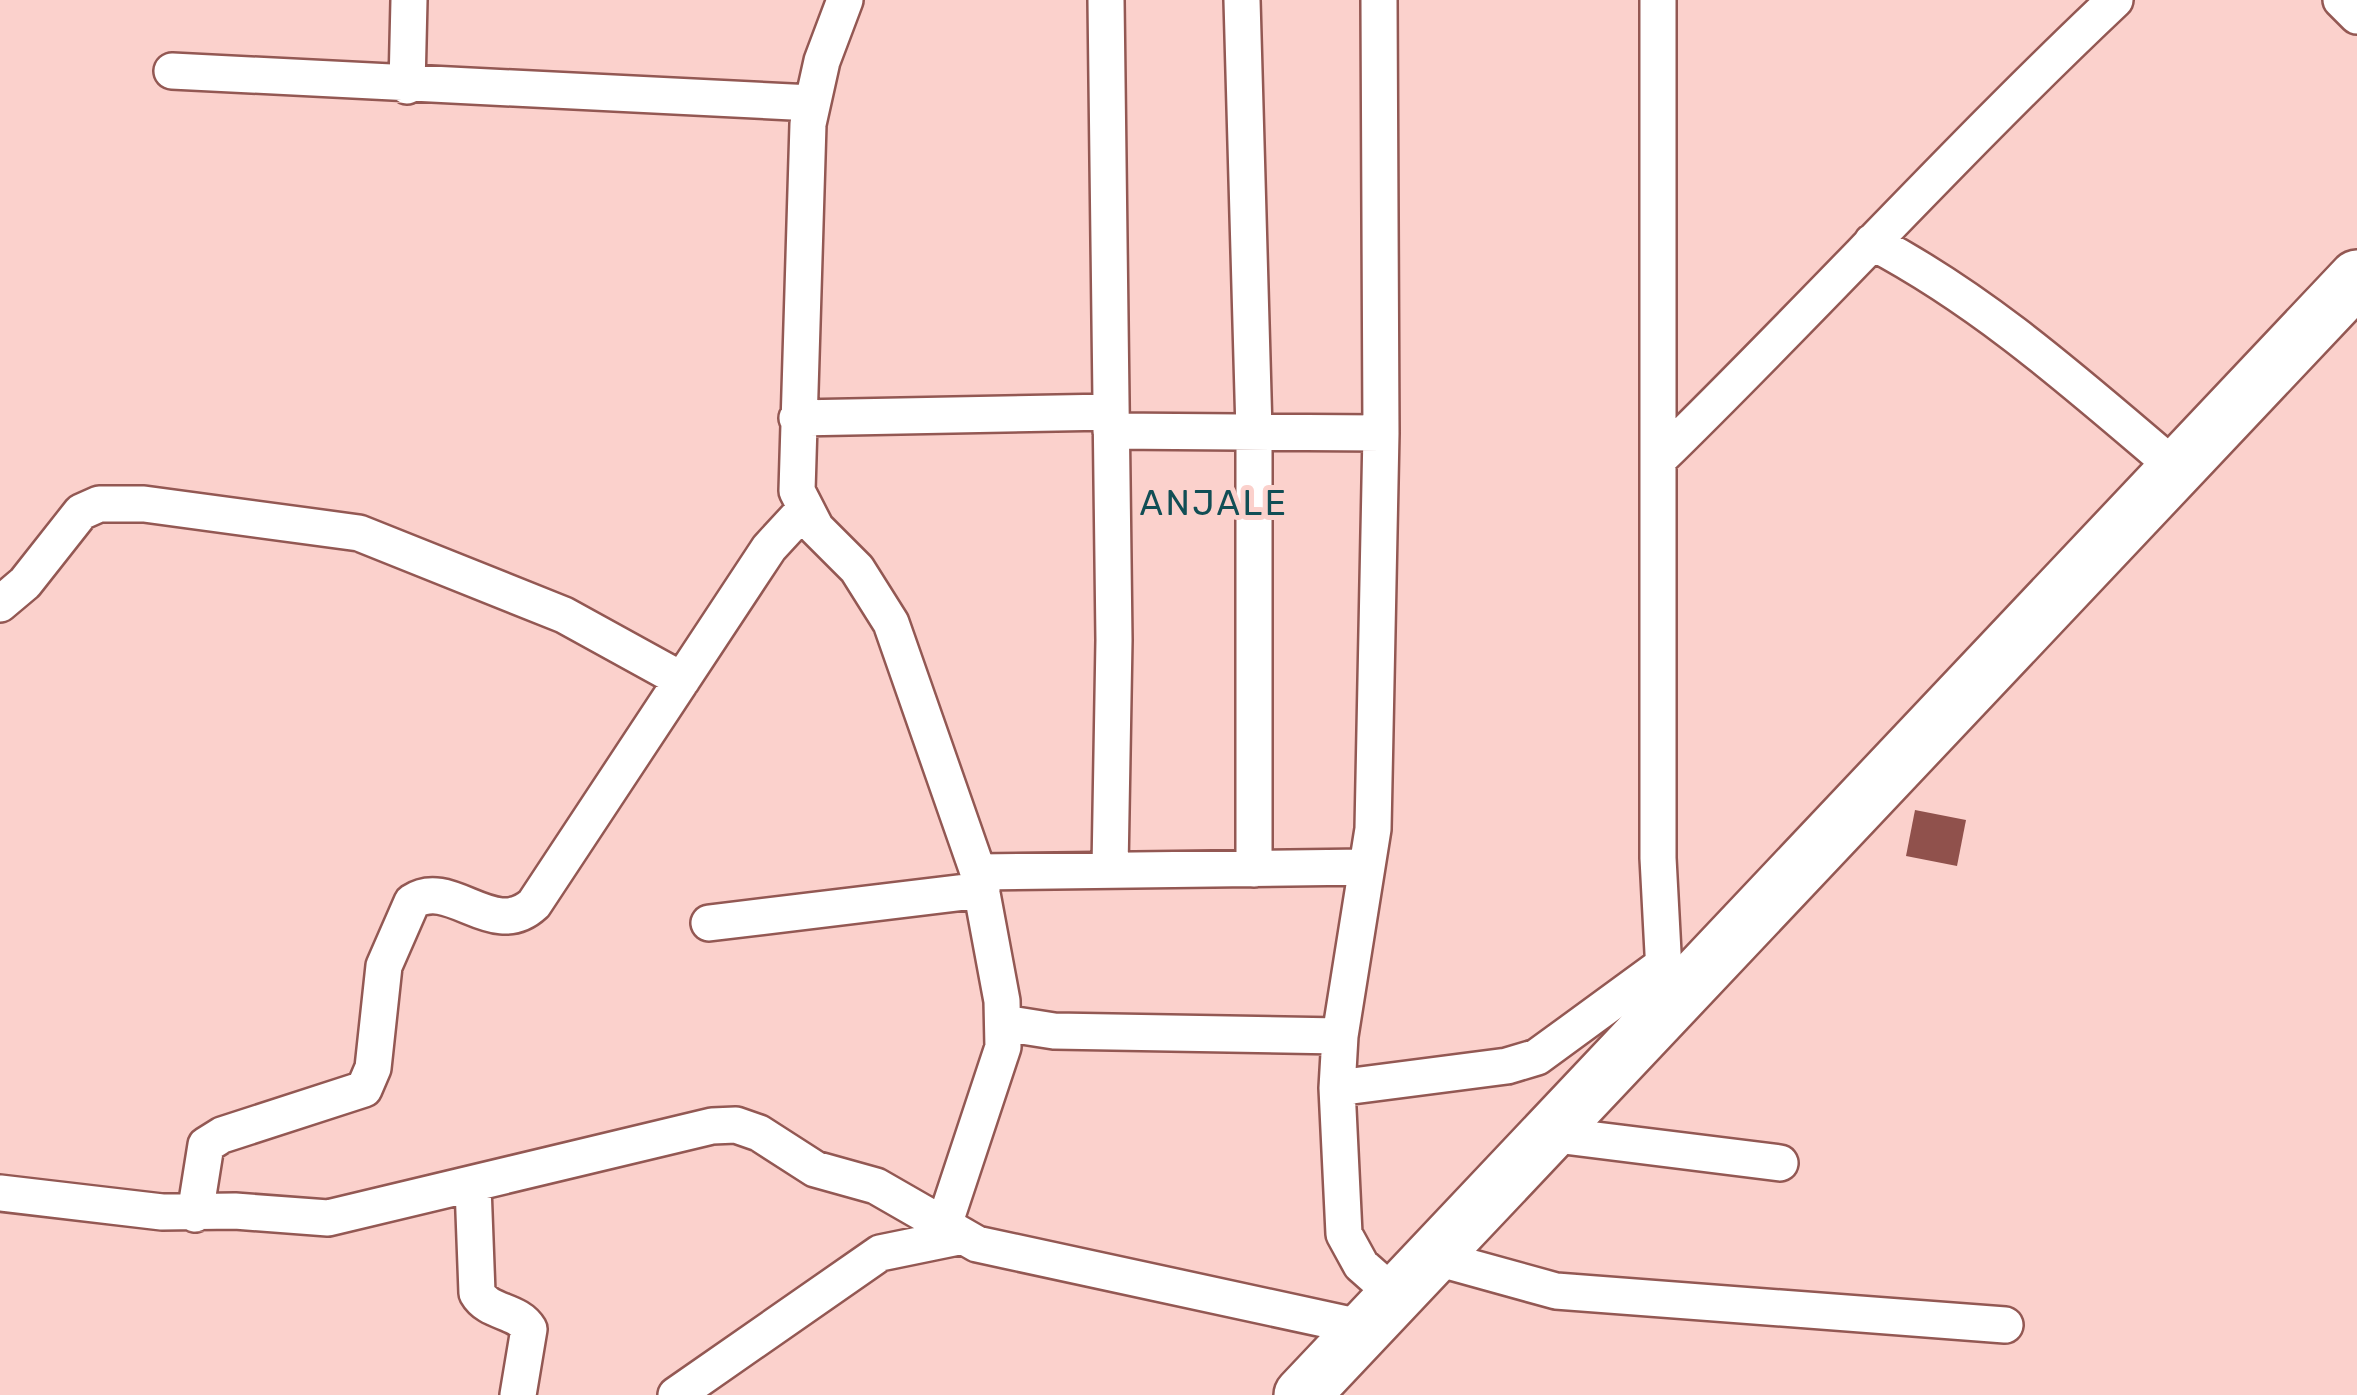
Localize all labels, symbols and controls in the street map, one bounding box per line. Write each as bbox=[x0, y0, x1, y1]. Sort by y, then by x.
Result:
district label: ANJALE bbox=[1140, 482, 1288, 524]

